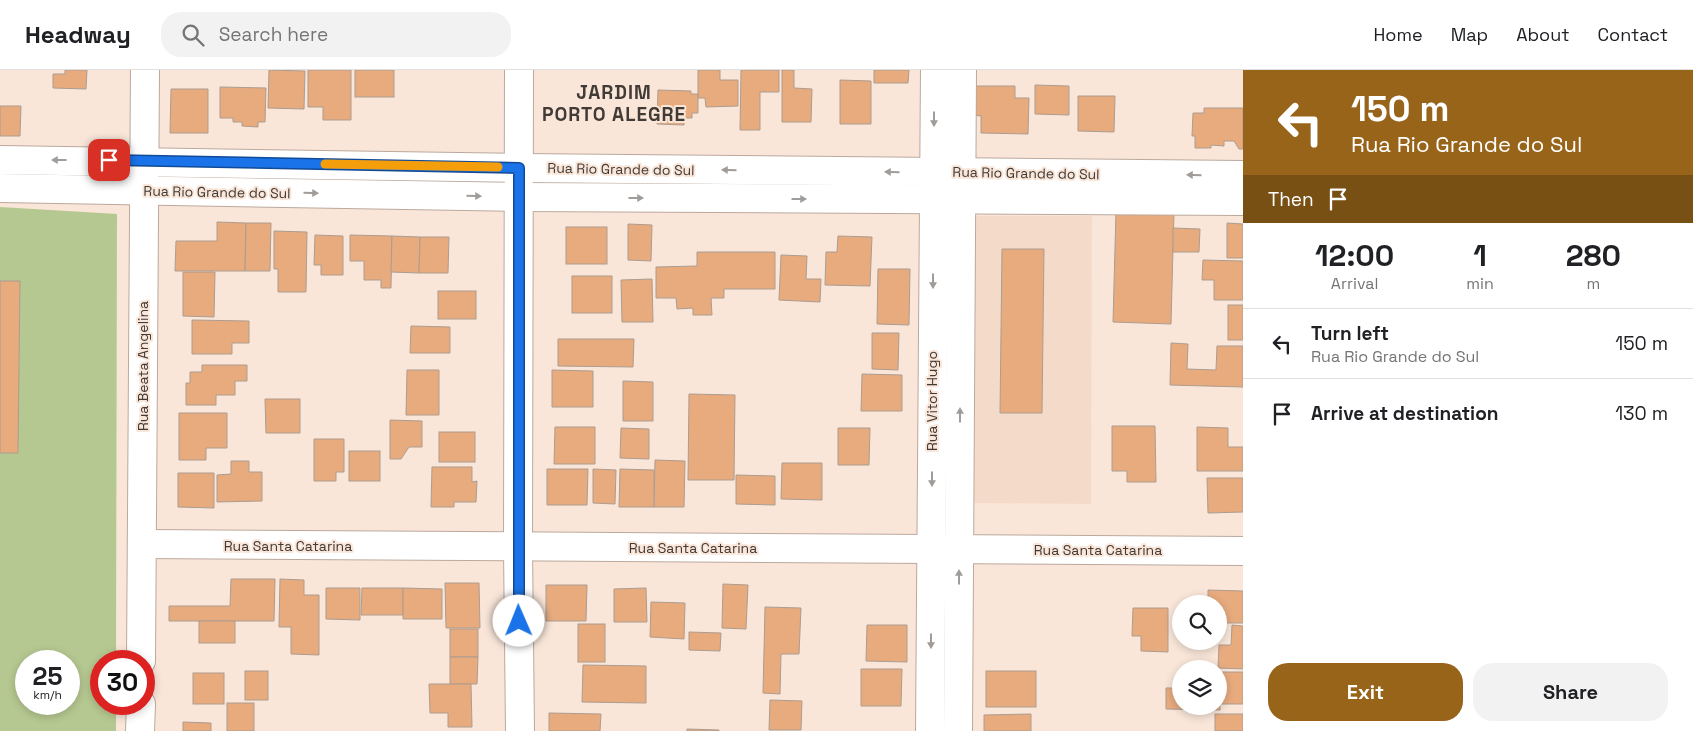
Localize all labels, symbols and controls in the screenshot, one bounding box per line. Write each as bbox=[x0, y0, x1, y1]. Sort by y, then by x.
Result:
search box bbox=[161, 12, 511, 57]
text: Headway bbox=[25, 19, 131, 50]
icon: search bbox=[179, 21, 207, 49]
text: Search here bbox=[219, 22, 328, 47]
text: Home bbox=[1374, 23, 1423, 46]
text: Map bbox=[1451, 23, 1488, 46]
text: About bbox=[1516, 23, 1570, 46]
text: Contact bbox=[1598, 23, 1668, 46]
district label: JARDIM PORTO ALEGRE bbox=[542, 80, 686, 127]
text: 150 m bbox=[1351, 87, 1449, 131]
icon: left bbox=[1268, 90, 1333, 155]
one-way arrow bbox=[930, 111, 938, 127]
text: Rua Rio Grande do Sul bbox=[1351, 130, 1582, 158]
pin bbox=[88, 139, 130, 181]
icon: arrive bbox=[95, 146, 123, 174]
one-way arrow bbox=[51, 156, 67, 164]
street label: Rua Rio Grande do Sul bbox=[547, 159, 695, 179]
street label: Rua Rio Grande do Sul bbox=[952, 163, 1100, 183]
one-way arrow bbox=[721, 166, 737, 174]
one-way arrow bbox=[884, 167, 900, 175]
one-way arrow bbox=[1186, 170, 1202, 178]
street label: Rua Rio Grande do Sul bbox=[143, 182, 291, 202]
icon: arrive bbox=[1324, 185, 1352, 213]
text: Then bbox=[1268, 187, 1314, 212]
one-way arrow bbox=[303, 190, 319, 198]
one-way arrow bbox=[466, 192, 482, 200]
one-way arrow bbox=[628, 194, 644, 202]
one-way arrow bbox=[791, 195, 807, 203]
text: 12:00 bbox=[1315, 236, 1394, 275]
text: 1 bbox=[1473, 236, 1487, 275]
text: 280 bbox=[1566, 236, 1621, 275]
one-way arrow bbox=[929, 273, 937, 289]
text: Arrival bbox=[1331, 273, 1378, 294]
text: min bbox=[1466, 273, 1494, 294]
text: m bbox=[1586, 273, 1600, 294]
street label: Rua Beata Angelina bbox=[134, 301, 152, 431]
text: Turn left bbox=[1311, 321, 1389, 346]
icon: left bbox=[1268, 330, 1296, 358]
text: 150 m bbox=[1615, 331, 1668, 356]
text: Rua Rio Grande do Sul bbox=[1311, 346, 1479, 367]
street label: Rua Vitor Hugo bbox=[923, 351, 941, 451]
icon: arrive bbox=[1268, 400, 1296, 428]
text: Arrive at destination bbox=[1311, 401, 1499, 426]
text: 130 m bbox=[1615, 401, 1668, 426]
one-way arrow bbox=[956, 407, 964, 423]
one-way arrow bbox=[928, 471, 936, 487]
street label: Rua Santa Catarina bbox=[224, 537, 352, 555]
street label: Rua Santa Catarina bbox=[629, 539, 757, 557]
street label: Rua Santa Catarina bbox=[1034, 541, 1162, 559]
one-way arrow bbox=[955, 569, 963, 585]
position arrow bbox=[492, 594, 544, 646]
map controls bbox=[1172, 595, 1227, 715]
button: search bbox=[1172, 595, 1227, 650]
one-way arrow bbox=[927, 633, 935, 649]
speed limit sign: 30 bbox=[90, 650, 155, 715]
text: 25 bbox=[33, 660, 62, 692]
button: layers bbox=[1172, 660, 1227, 715]
button: Exit bbox=[1268, 663, 1463, 721]
button: Share bbox=[1473, 663, 1668, 721]
text: km/h bbox=[33, 687, 62, 703]

